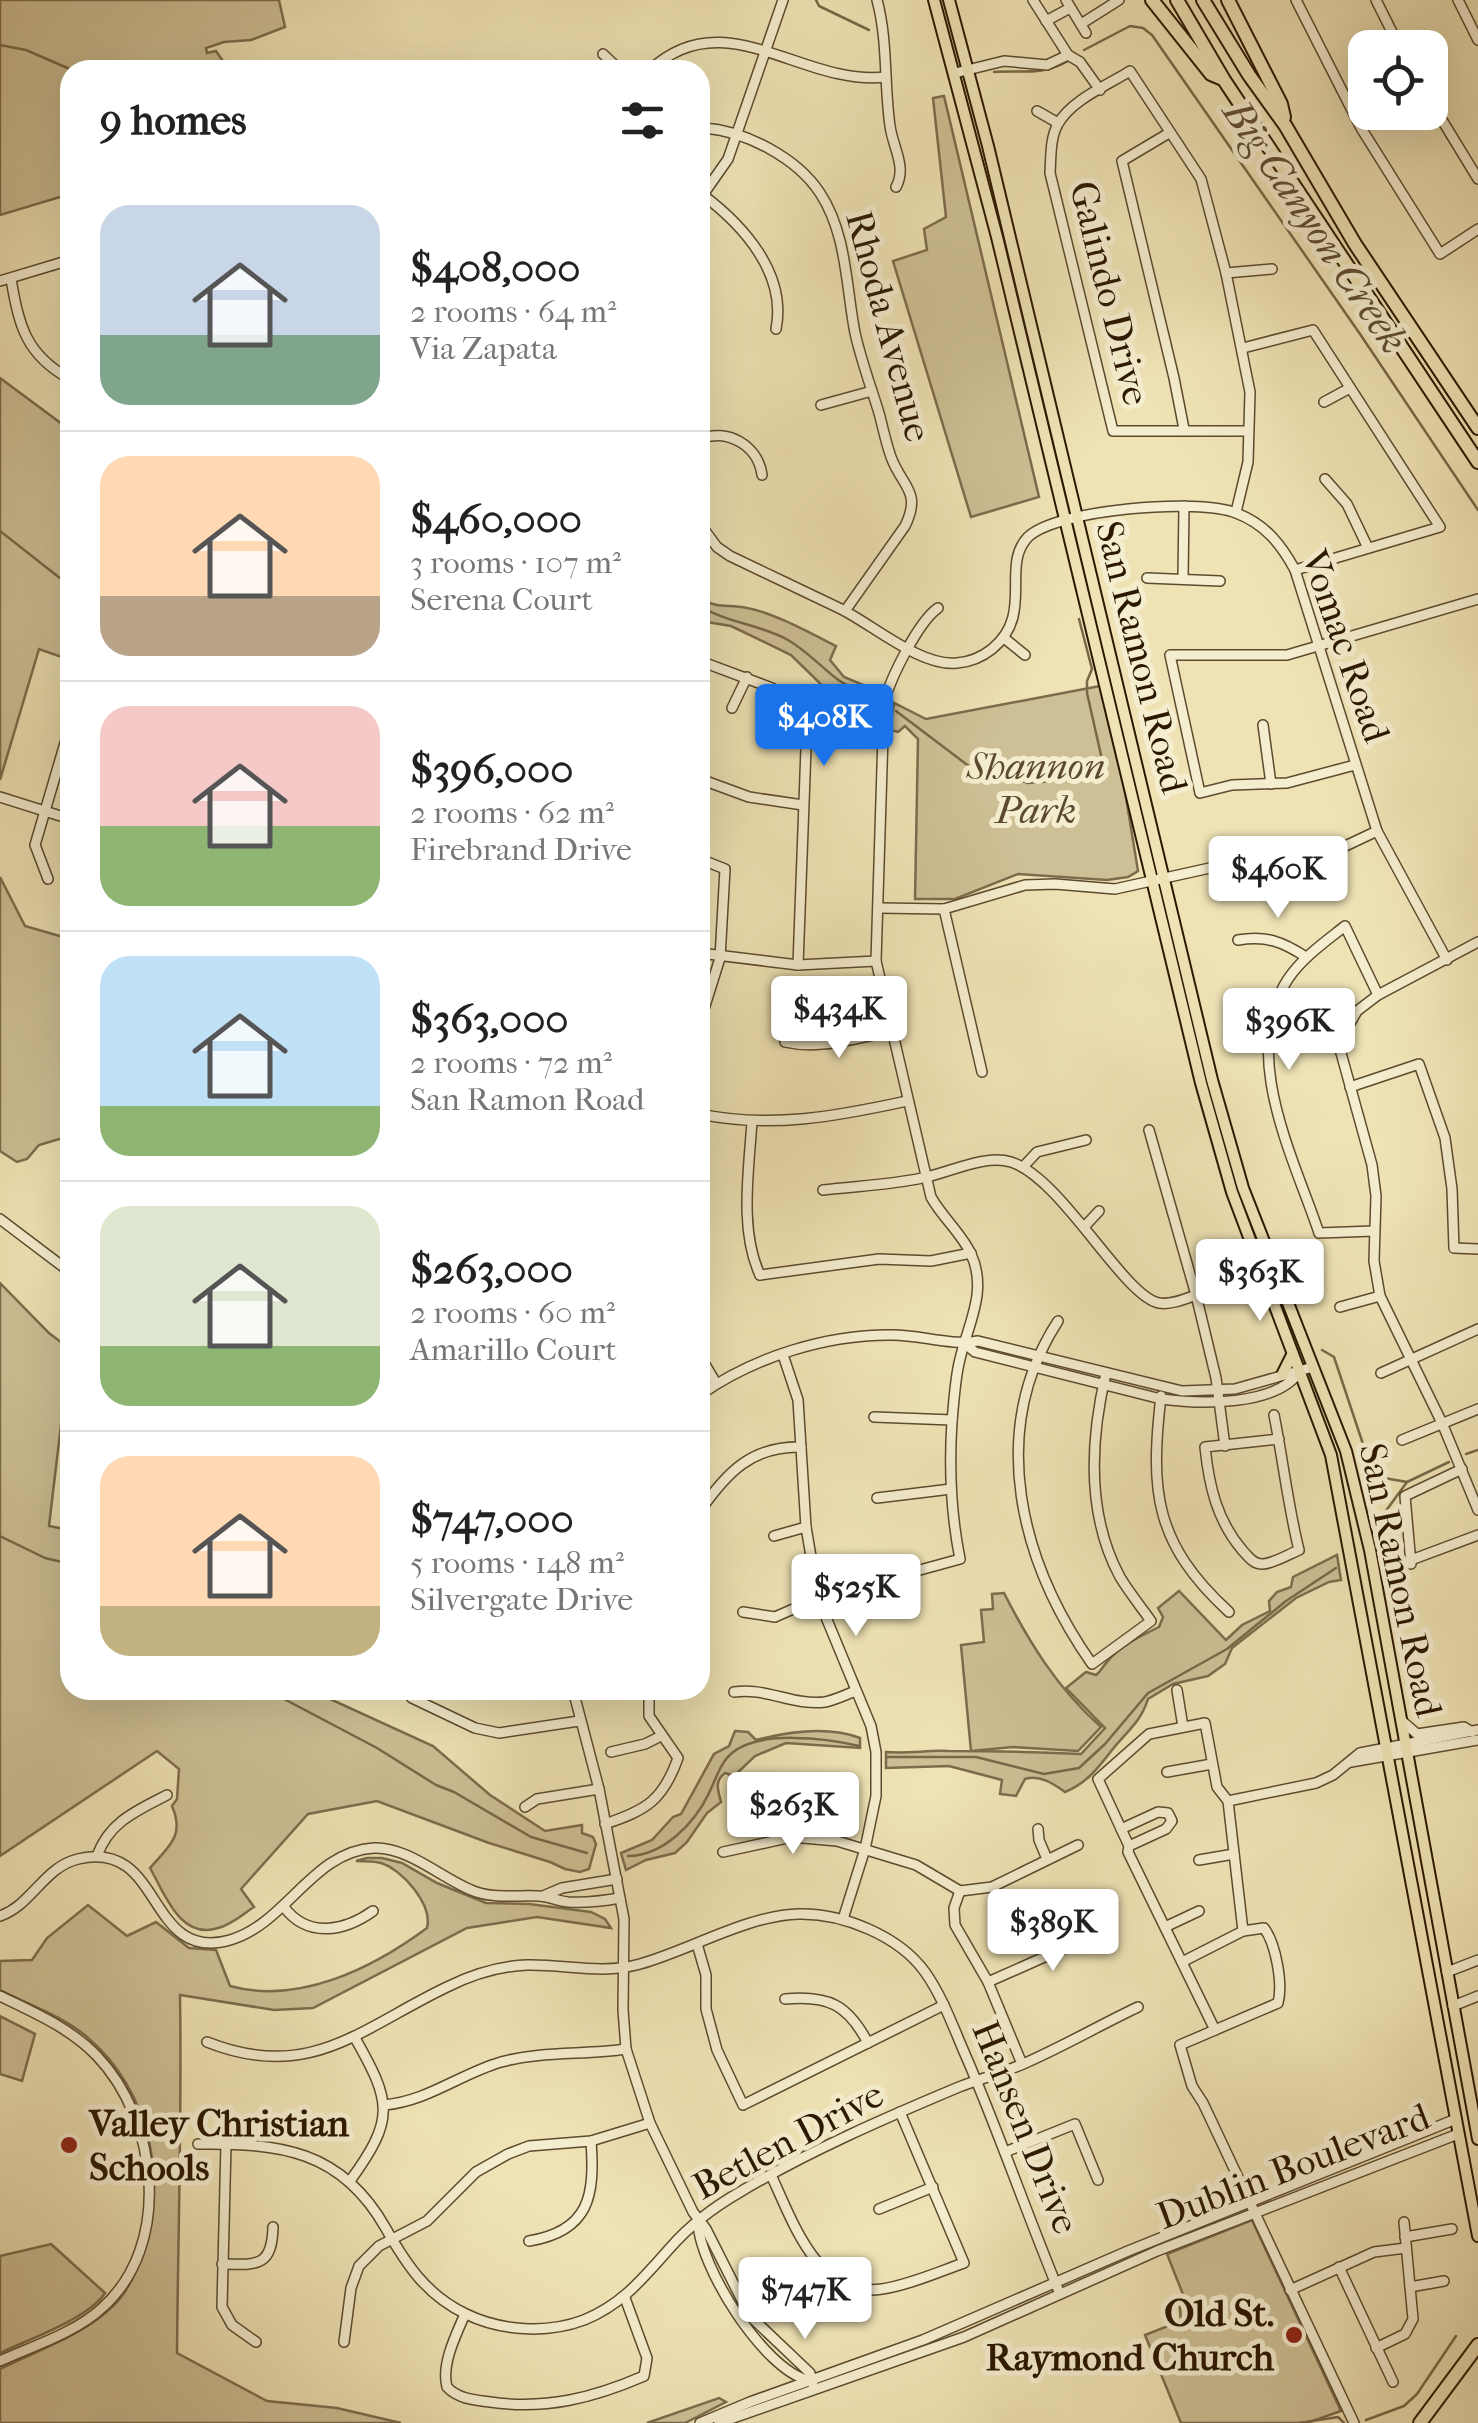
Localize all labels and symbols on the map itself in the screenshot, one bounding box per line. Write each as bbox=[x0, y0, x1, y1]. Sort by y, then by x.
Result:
water label: Big Canyon Creek bbox=[1212, 90, 1417, 362]
street label: Galindo Drive bbox=[1060, 177, 1159, 410]
street label: Rhoda Avenue bbox=[836, 206, 941, 446]
street label: San Ramon Road bbox=[1086, 517, 1197, 798]
street label: Vomac Road bbox=[1291, 543, 1400, 748]
pin: $408K bbox=[754, 684, 894, 769]
park label: Shannon Park bbox=[966, 744, 1105, 833]
pin: $460K bbox=[1208, 836, 1348, 921]
pin: $434K bbox=[769, 976, 909, 1061]
pin: $396K bbox=[1219, 988, 1359, 1073]
pin: $363K bbox=[1190, 1239, 1330, 1324]
street label: San Ramon Road bbox=[1350, 1439, 1452, 1721]
pin: $525K bbox=[786, 1554, 926, 1639]
pin: $263K bbox=[723, 1772, 863, 1857]
pin: $389K bbox=[983, 1889, 1123, 1974]
street label: Hansen Drive bbox=[962, 2014, 1089, 2240]
street label: Betlen Drive bbox=[685, 2071, 891, 2209]
street label: Dublin Boulevard bbox=[1151, 2094, 1436, 2239]
place label: Valley Christian Schools bbox=[88, 2101, 350, 2190]
marker: Valley Christian Schools bbox=[58, 2134, 80, 2156]
pin: $747K bbox=[735, 2257, 875, 2342]
place label: Old St. Raymond Church bbox=[986, 2291, 1275, 2380]
marker: Old St. Raymond Church bbox=[1283, 2324, 1305, 2346]

